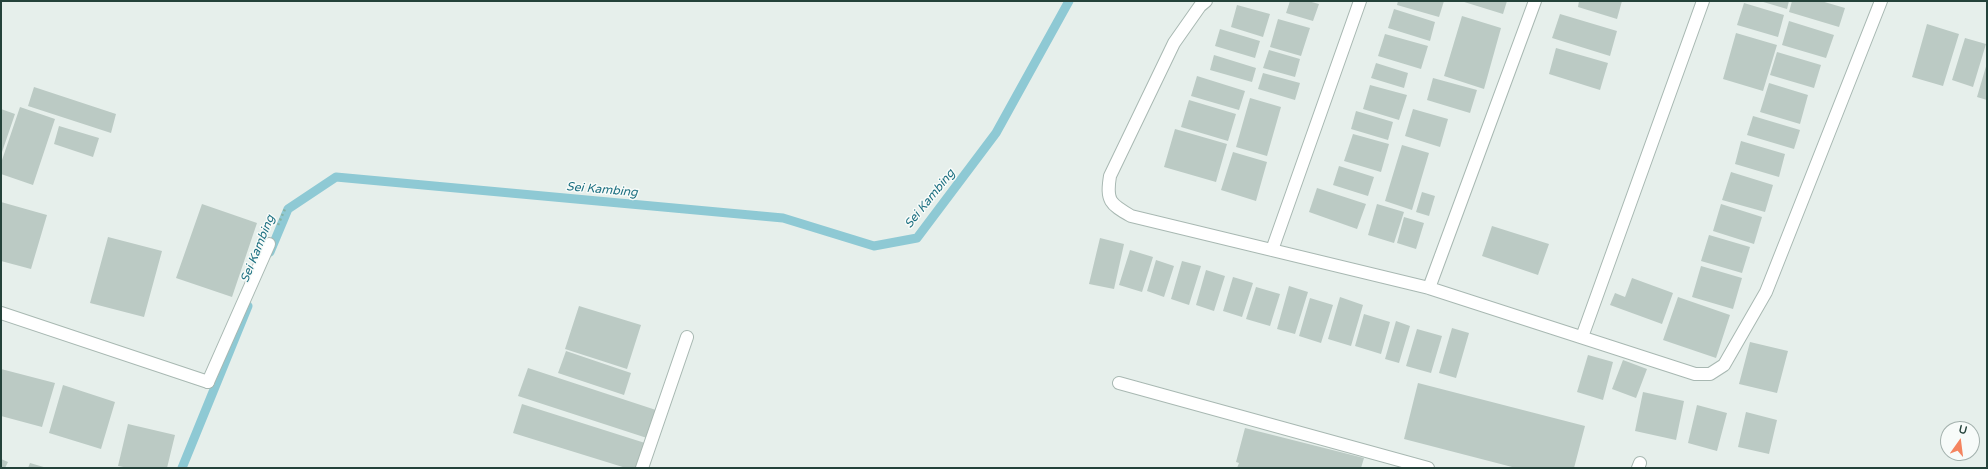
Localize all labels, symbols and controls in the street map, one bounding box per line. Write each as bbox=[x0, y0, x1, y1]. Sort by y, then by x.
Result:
water label: Sei Kambing bbox=[902, 167, 958, 231]
water label: Sei Kambing bbox=[566, 180, 638, 200]
water label: Sei Kambing bbox=[238, 213, 278, 285]
north arrow bbox=[1940, 421, 1980, 461]
text: U bbox=[1957, 423, 1968, 437]

